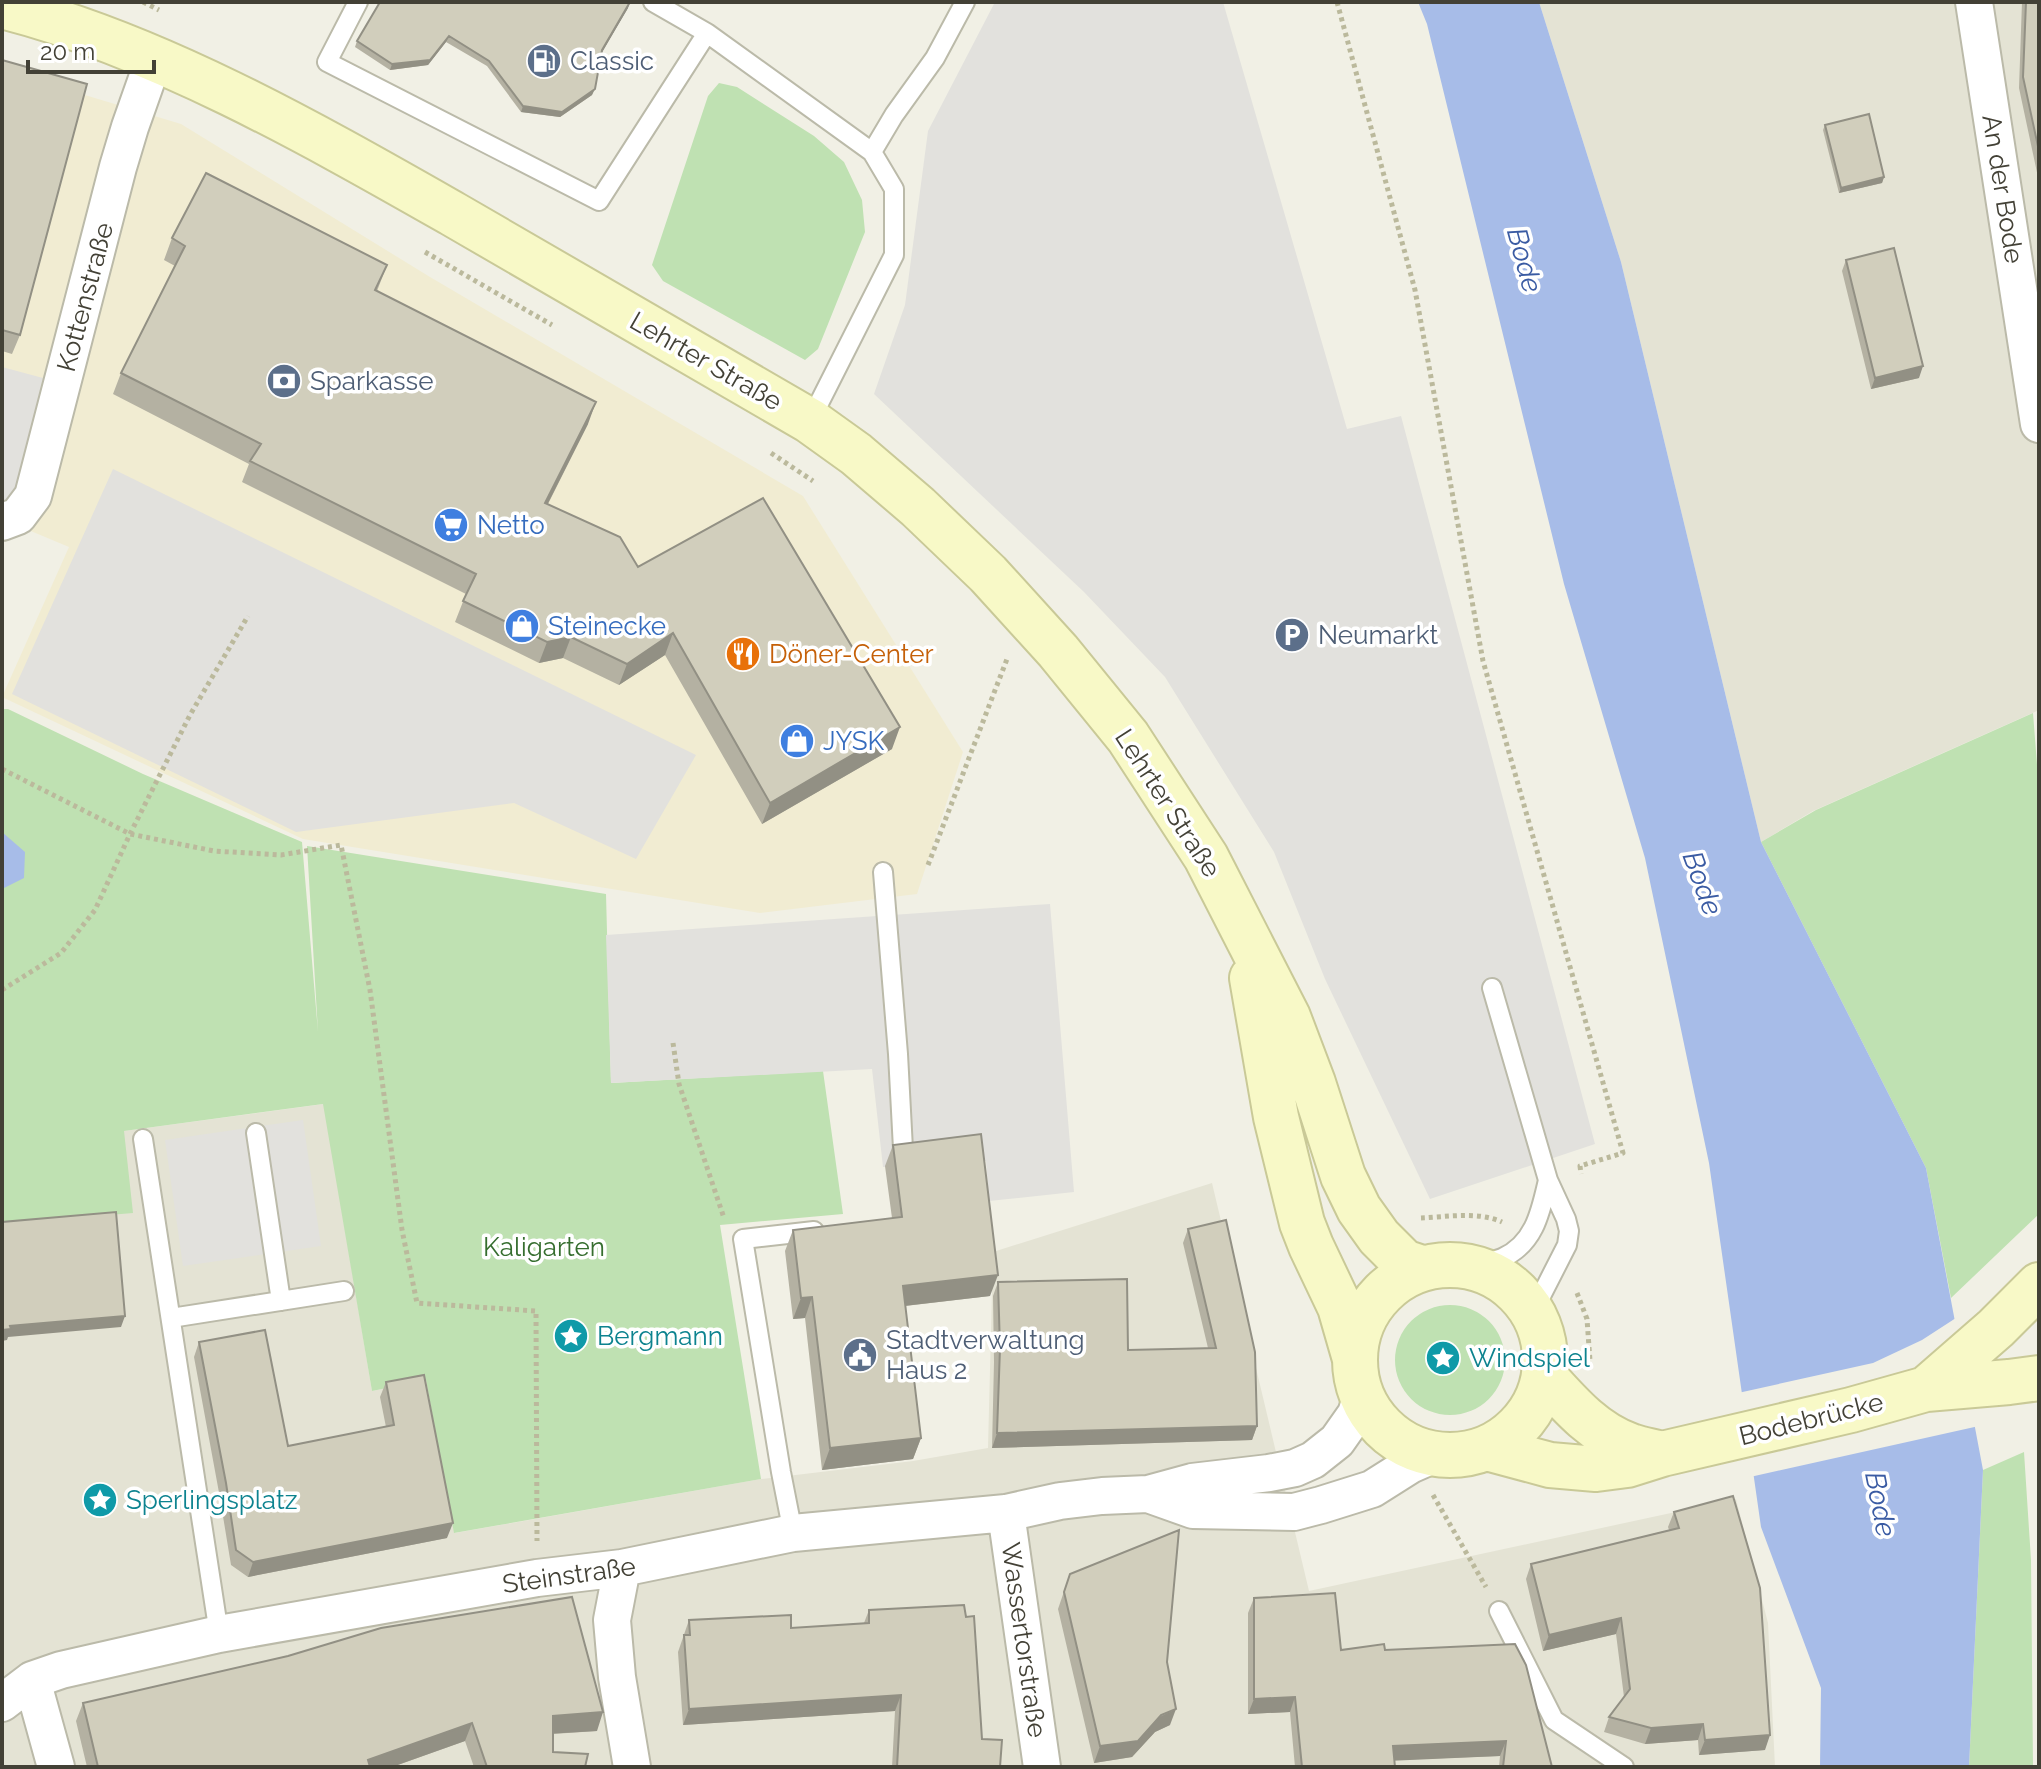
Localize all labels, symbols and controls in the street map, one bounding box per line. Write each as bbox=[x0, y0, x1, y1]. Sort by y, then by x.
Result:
scale bar bbox=[28, 24, 154, 74]
text: 20 m bbox=[40, 37, 95, 66]
fuel station icon: Classic bbox=[525, 42, 563, 80]
place label: Classic bbox=[570, 46, 654, 76]
street label: An der Bode bbox=[1976, 112, 2030, 266]
street label: Kottenstraße bbox=[51, 219, 119, 375]
water label: Bode bbox=[1500, 224, 1549, 296]
street label: Lehrter Straße bbox=[625, 305, 787, 417]
bank icon: Sparkasse bbox=[265, 362, 303, 400]
place label: Sparkasse bbox=[310, 366, 433, 396]
supermarket icon: Netto bbox=[432, 506, 470, 544]
place label: Netto bbox=[477, 510, 545, 540]
shop icon: Steinecke bbox=[503, 607, 541, 645]
place label: Steinecke bbox=[548, 611, 666, 641]
parking icon: Neumarkt bbox=[1273, 616, 1311, 654]
place label: Neumarkt bbox=[1318, 620, 1439, 650]
restaurant icon: Döner-Center bbox=[724, 635, 762, 673]
place label: Döner-Center bbox=[769, 639, 934, 669]
shop icon: JYSK bbox=[778, 722, 816, 760]
street label: Lehrter Straße bbox=[1109, 723, 1227, 883]
place label: JYSK bbox=[823, 726, 885, 756]
water label: Bode bbox=[1676, 847, 1729, 920]
park label: Kaligarten bbox=[483, 1232, 605, 1262]
place icon: Bergmann bbox=[552, 1317, 590, 1355]
place label: Bergmann bbox=[597, 1321, 723, 1351]
place label: Stadtverwaltung Haus 2 bbox=[886, 1325, 1085, 1385]
public building icon: Stadtverwaltung Haus 2 bbox=[841, 1336, 879, 1374]
place icon: Windspiel bbox=[1424, 1339, 1462, 1377]
place label: Windspiel bbox=[1469, 1343, 1591, 1373]
street label: Bodebrücke bbox=[1736, 1387, 1886, 1451]
water label: Bode bbox=[1858, 1469, 1903, 1540]
place icon: Sperlingsplatz bbox=[81, 1481, 119, 1519]
place label: Sperlingsplatz bbox=[126, 1485, 297, 1515]
street label: Wassertorstraße bbox=[995, 1541, 1053, 1739]
street label: Steinstraße bbox=[500, 1551, 638, 1599]

